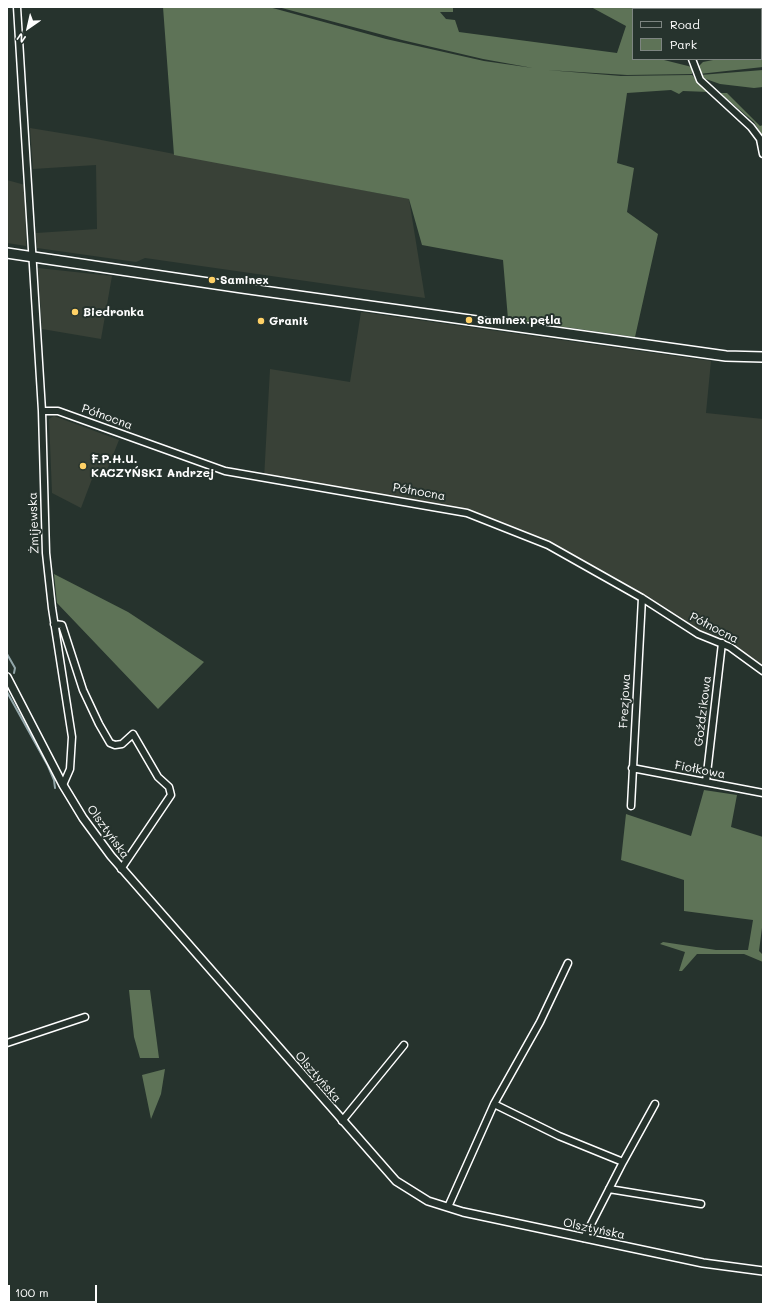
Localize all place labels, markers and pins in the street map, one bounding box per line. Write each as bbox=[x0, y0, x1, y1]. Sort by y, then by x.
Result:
place label: Saminex bbox=[220, 273, 269, 287]
marker: Saminex bbox=[207, 275, 217, 285]
place label: Biedronka bbox=[83, 305, 144, 319]
marker: Biedronka bbox=[70, 307, 80, 317]
place label: Saminex pętla bbox=[477, 313, 561, 327]
place label: Granit bbox=[269, 314, 308, 328]
marker: Saminex pętla bbox=[464, 315, 474, 325]
marker: Granit bbox=[256, 316, 266, 326]
place label: F.P.H.U. KACZYŃSKI Andrzej bbox=[91, 452, 214, 480]
marker: F.P.H.U. KACZYŃSKI Andrzej bbox=[78, 461, 88, 471]

